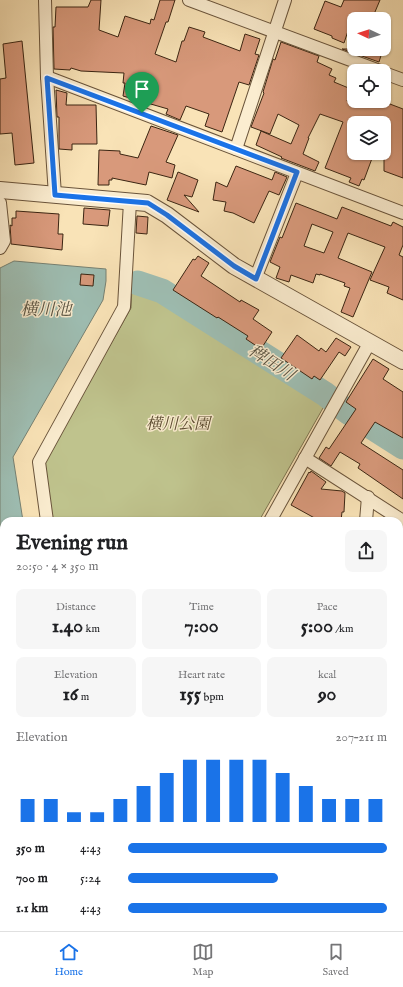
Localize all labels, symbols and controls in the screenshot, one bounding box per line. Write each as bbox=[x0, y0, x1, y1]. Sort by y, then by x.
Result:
north arrow bbox=[347, 12, 391, 56]
map controls bbox=[347, 12, 391, 160]
button: locate bbox=[347, 64, 391, 108]
pin bbox=[125, 72, 159, 113]
icon: arrive bbox=[131, 78, 153, 100]
button: layers bbox=[347, 116, 391, 160]
water label: 横川池 bbox=[21, 300, 73, 321]
water label: 稗田川 bbox=[244, 341, 300, 387]
park label: 横川公園 bbox=[146, 415, 213, 435]
text: Evening run bbox=[16, 529, 128, 557]
button: share bbox=[345, 530, 387, 572]
text: 20:50 · 4 × 350 m bbox=[16, 558, 99, 575]
text: Distance bbox=[56, 600, 96, 614]
text: Time bbox=[189, 600, 214, 614]
text: Pace bbox=[317, 600, 338, 614]
text: 1.40 bbox=[52, 614, 83, 639]
text: 7:00 bbox=[184, 614, 219, 639]
text: 5:00 bbox=[301, 614, 333, 639]
text: km bbox=[83, 622, 100, 636]
text: /km bbox=[333, 622, 354, 636]
text: Elevation bbox=[54, 668, 98, 682]
text: Heart rate bbox=[178, 668, 225, 682]
text: kcal bbox=[318, 668, 336, 682]
text: 16 bbox=[62, 682, 78, 707]
text: 155 bbox=[179, 682, 201, 707]
text: 90 bbox=[318, 682, 336, 707]
text: m bbox=[78, 690, 89, 704]
text: bpm bbox=[201, 690, 224, 704]
text: Elevation bbox=[16, 729, 68, 746]
text: 207–211 m bbox=[335, 729, 387, 746]
text: 350 m bbox=[16, 840, 45, 857]
text: 4:43 bbox=[80, 840, 101, 857]
text: 700 m bbox=[16, 870, 48, 887]
text: 5:24 bbox=[80, 870, 101, 887]
text: 1.1 km bbox=[16, 900, 48, 917]
text: 4:43 bbox=[80, 900, 101, 917]
tab: Home bbox=[54, 941, 83, 979]
tab: Map bbox=[192, 941, 214, 979]
tab: Saved bbox=[323, 941, 349, 979]

